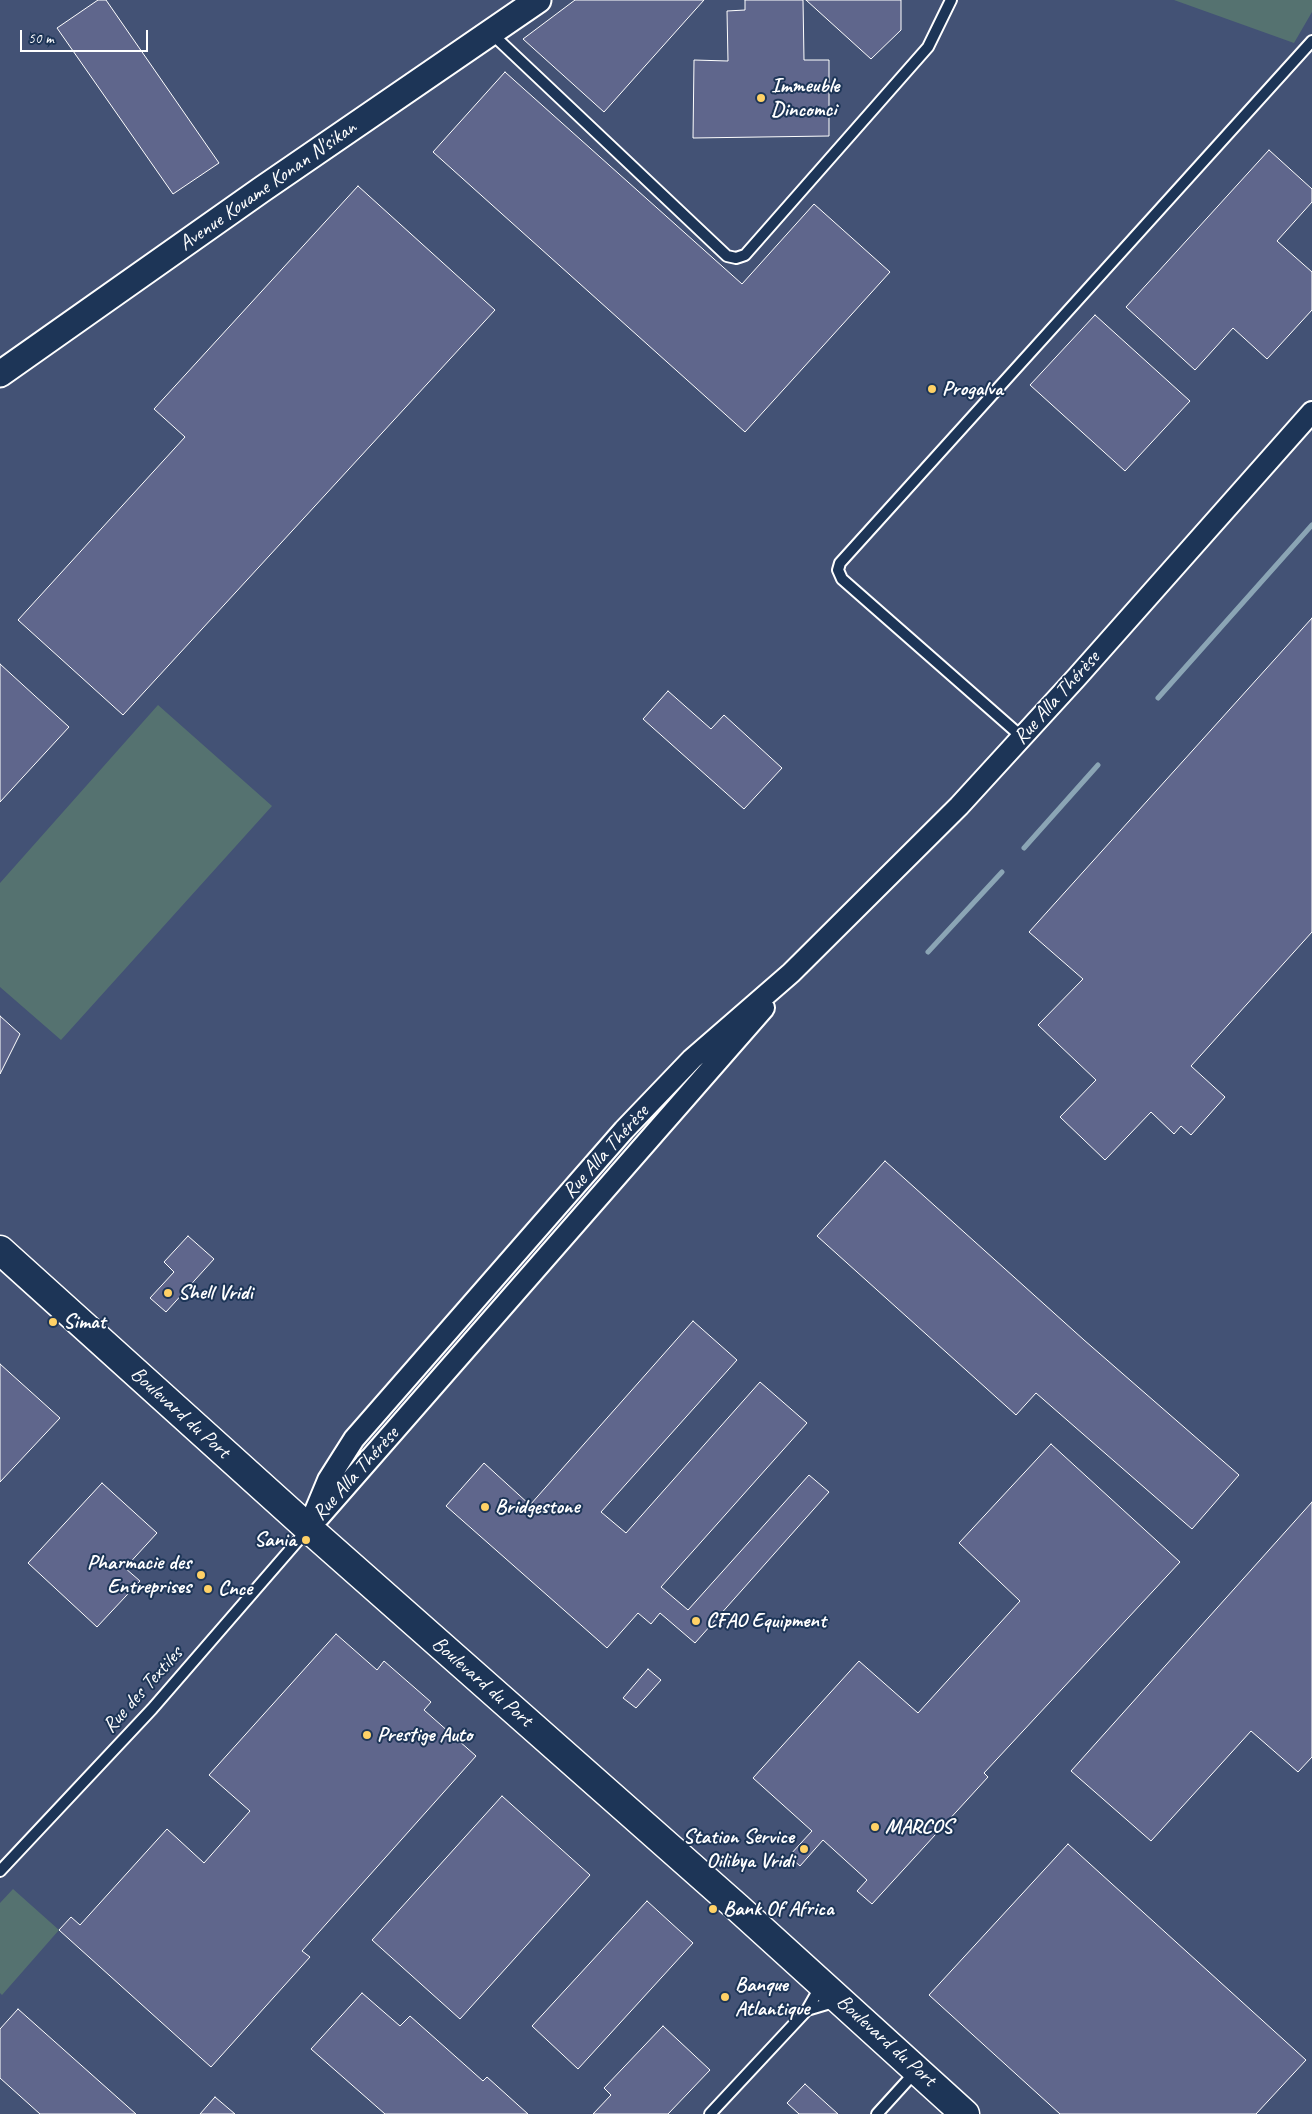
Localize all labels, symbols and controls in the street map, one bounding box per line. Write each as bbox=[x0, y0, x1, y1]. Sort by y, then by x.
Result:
scale bar bbox=[22, 20, 150, 52]
text: 50 m bbox=[28, 29, 54, 48]
place label: Immeuble Dincomci bbox=[771, 73, 839, 123]
marker: Immeuble Dincomci bbox=[755, 92, 767, 104]
street label: Avenue Kouame Konan N'sikan bbox=[174, 115, 362, 257]
place label: Progalva bbox=[942, 376, 1003, 402]
marker: Progalva bbox=[926, 383, 938, 395]
street label: Rue Alla Thérèse bbox=[1008, 646, 1106, 750]
street label: Rue Alla Thérèse bbox=[557, 1100, 655, 1204]
place label: Shell Vridi bbox=[178, 1280, 253, 1306]
marker: Shell Vridi bbox=[162, 1287, 174, 1299]
place label: Simat bbox=[63, 1309, 105, 1335]
marker: Simat bbox=[47, 1316, 59, 1328]
street label: Boulevard du Port bbox=[125, 1362, 235, 1464]
street label: Rue Alla Thérèse bbox=[307, 1422, 405, 1526]
place label: Bridgestone bbox=[495, 1494, 579, 1520]
marker: Bridgestone bbox=[479, 1501, 491, 1513]
place label: Sania bbox=[254, 1527, 296, 1553]
marker: Sania bbox=[300, 1534, 312, 1546]
place label: Pharmacie des Entreprises bbox=[87, 1550, 191, 1600]
marker: Pharmacie des Entreprises bbox=[195, 1569, 207, 1581]
place label: Cnce bbox=[218, 1576, 252, 1602]
marker: Cnce bbox=[202, 1583, 214, 1595]
place label: CFAO Equipment bbox=[706, 1608, 826, 1634]
marker: CFAO Equipment bbox=[690, 1615, 702, 1627]
street label: Boulevard du Port bbox=[426, 1631, 538, 1733]
street label: Rue des Textiles bbox=[98, 1642, 188, 1738]
place label: Prestige Auto bbox=[377, 1722, 472, 1748]
marker: Prestige Auto bbox=[361, 1729, 373, 1741]
place label: MARCOS bbox=[885, 1814, 952, 1840]
marker: MARCOS bbox=[869, 1821, 881, 1833]
place label: Station Service Oilibya Vridi bbox=[683, 1824, 794, 1874]
marker: Station Service Oilibya Vridi bbox=[798, 1843, 810, 1855]
place label: Bank Of Africa bbox=[723, 1896, 834, 1922]
marker: Bank Of Africa bbox=[707, 1903, 719, 1915]
place label: Banque Atlantique bbox=[735, 1972, 809, 2022]
street label: Boulevard du Port bbox=[831, 1990, 941, 2092]
marker: Banque Atlantique bbox=[719, 1991, 731, 2003]

